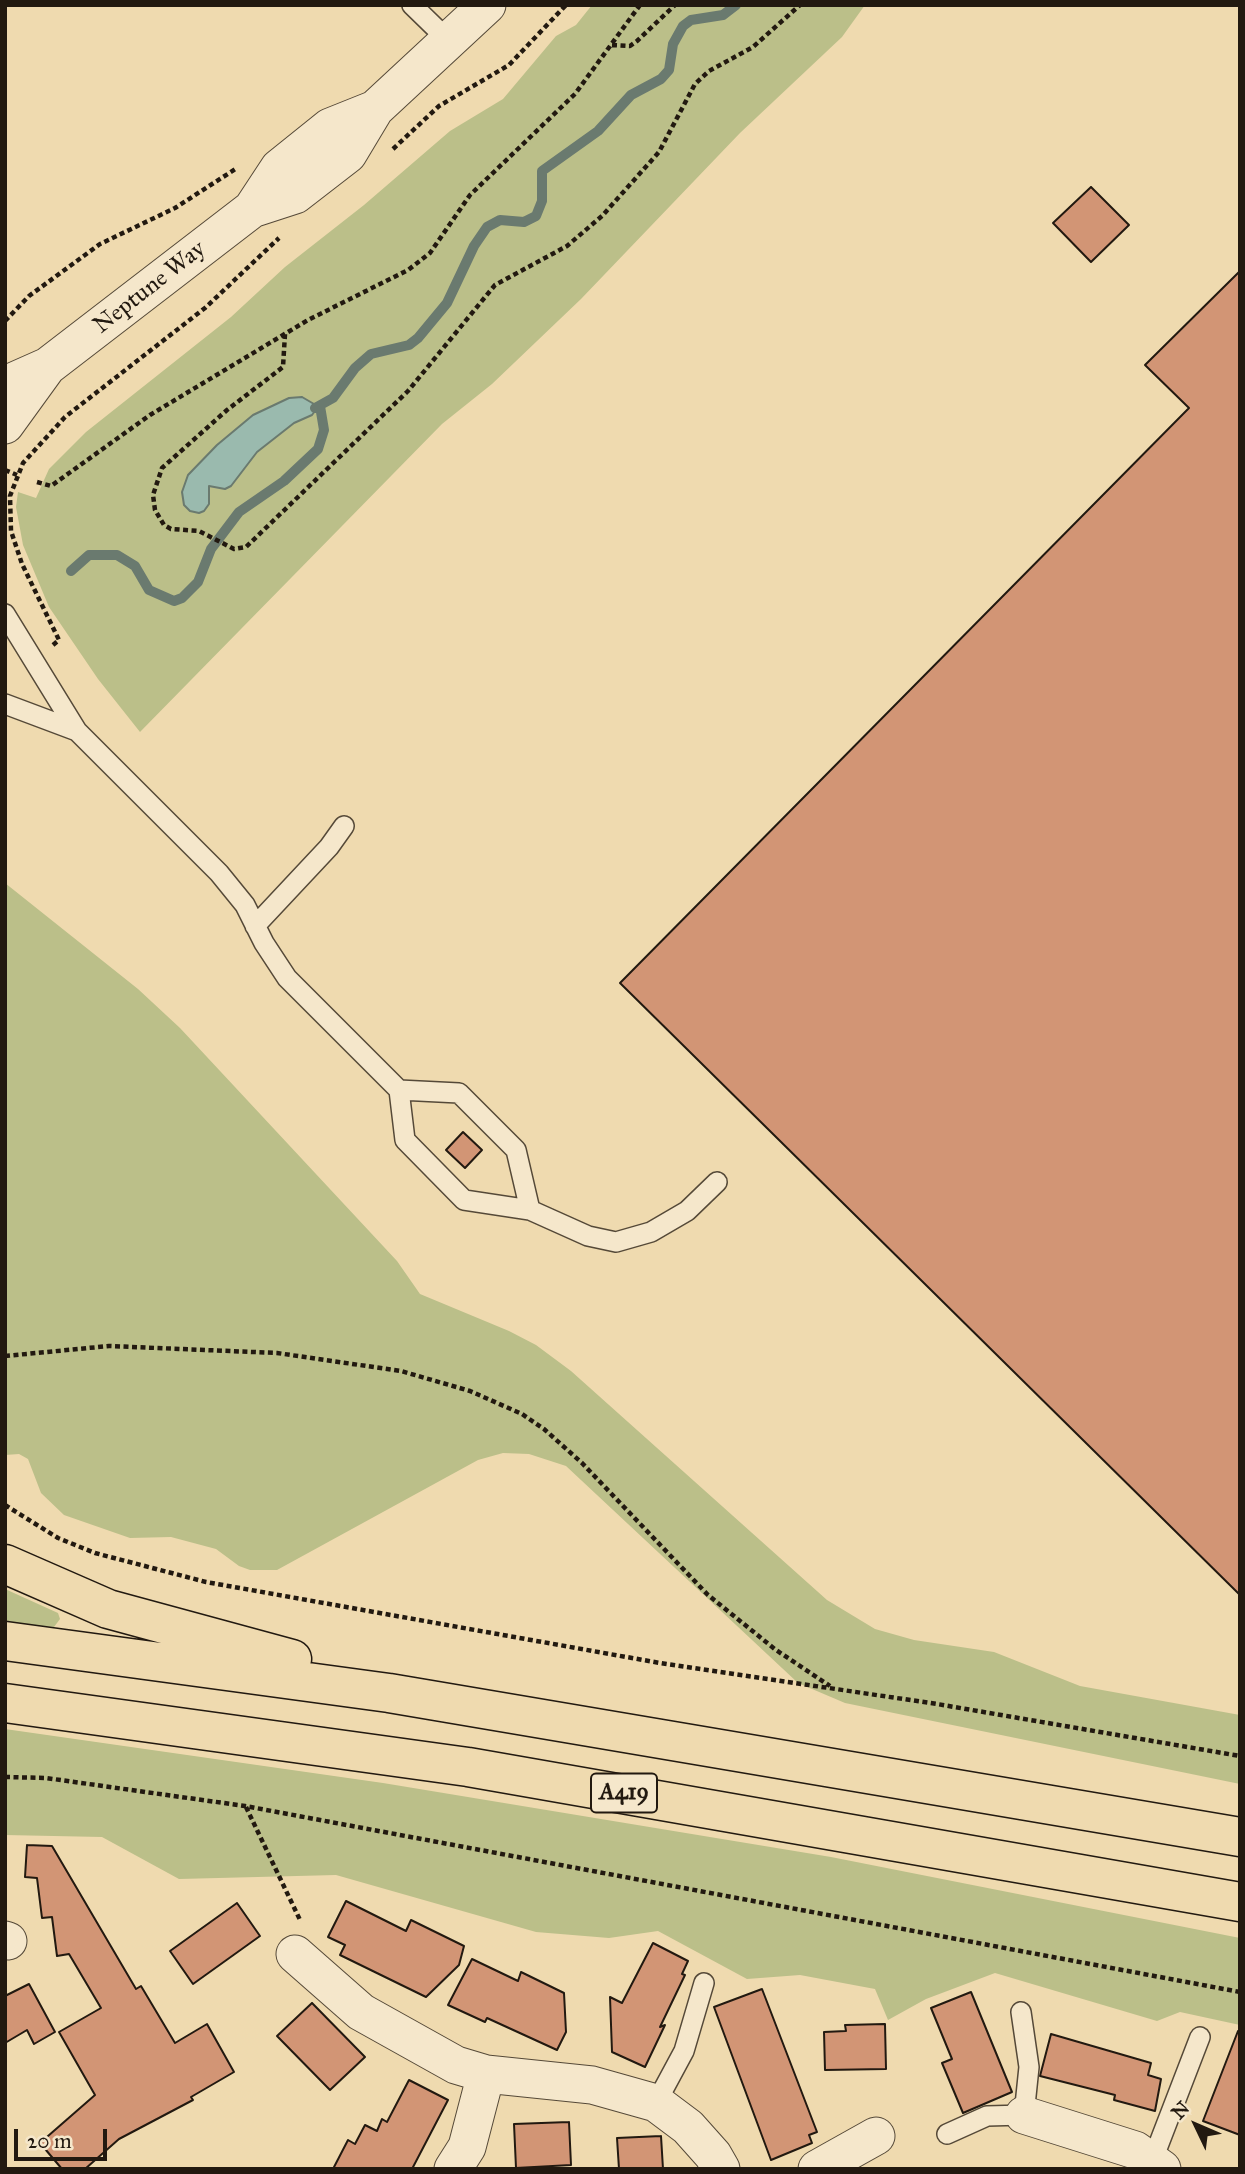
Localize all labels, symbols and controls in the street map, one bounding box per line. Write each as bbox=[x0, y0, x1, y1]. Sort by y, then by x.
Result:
street label: Neptune Way bbox=[88, 235, 212, 341]
road number: A419 bbox=[591, 1774, 657, 1812]
north arrow bbox=[1161, 2090, 1231, 2160]
text: N bbox=[1167, 2096, 1194, 2124]
scale bar bbox=[18, 2114, 110, 2158]
text: 20 m bbox=[27, 2128, 72, 2154]

